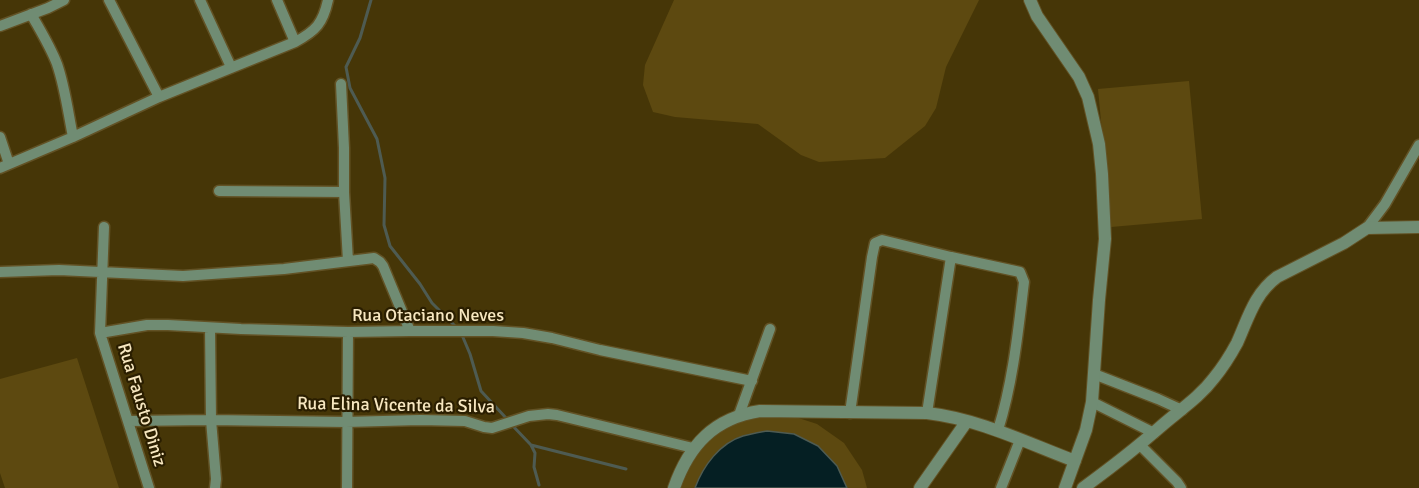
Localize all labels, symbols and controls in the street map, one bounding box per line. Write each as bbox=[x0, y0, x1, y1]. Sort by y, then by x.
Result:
street label: Rua Otaciano Neves bbox=[352, 305, 504, 327]
street label: Rua Fausto Diniz bbox=[112, 341, 170, 469]
street label: Rua Elina Vicente da Silva bbox=[297, 393, 495, 419]

